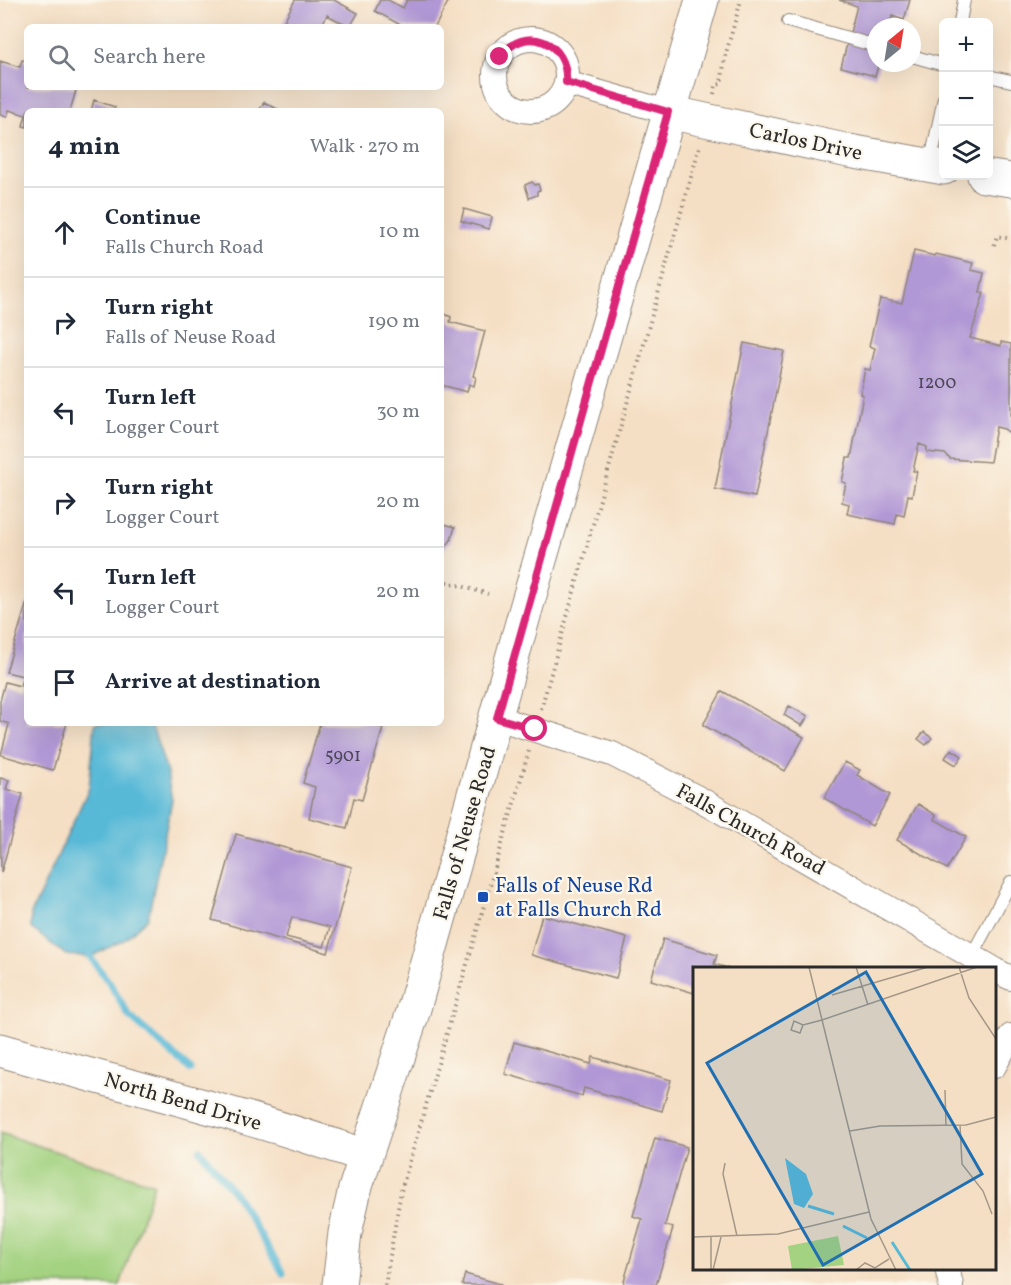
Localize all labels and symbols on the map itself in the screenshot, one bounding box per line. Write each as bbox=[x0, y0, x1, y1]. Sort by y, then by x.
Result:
north arrow bbox=[867, 18, 921, 72]
route end bbox=[486, 43, 512, 69]
street label: Carlos Drive bbox=[746, 116, 865, 169]
house number: 1200 bbox=[918, 371, 956, 396]
route start bbox=[521, 715, 547, 741]
street label: Falls of Neuse Road bbox=[427, 743, 504, 924]
house number: 5901 bbox=[325, 744, 361, 769]
street label: Falls Church Road bbox=[670, 777, 830, 883]
place label: Falls of Neuse Rd at Falls Church Rd bbox=[495, 872, 662, 925]
marker: Falls of Neuse Rd at Falls Church Rd bbox=[476, 890, 490, 904]
inset map bbox=[693, 967, 996, 1270]
street label: North Bend Drive bbox=[100, 1066, 265, 1139]

